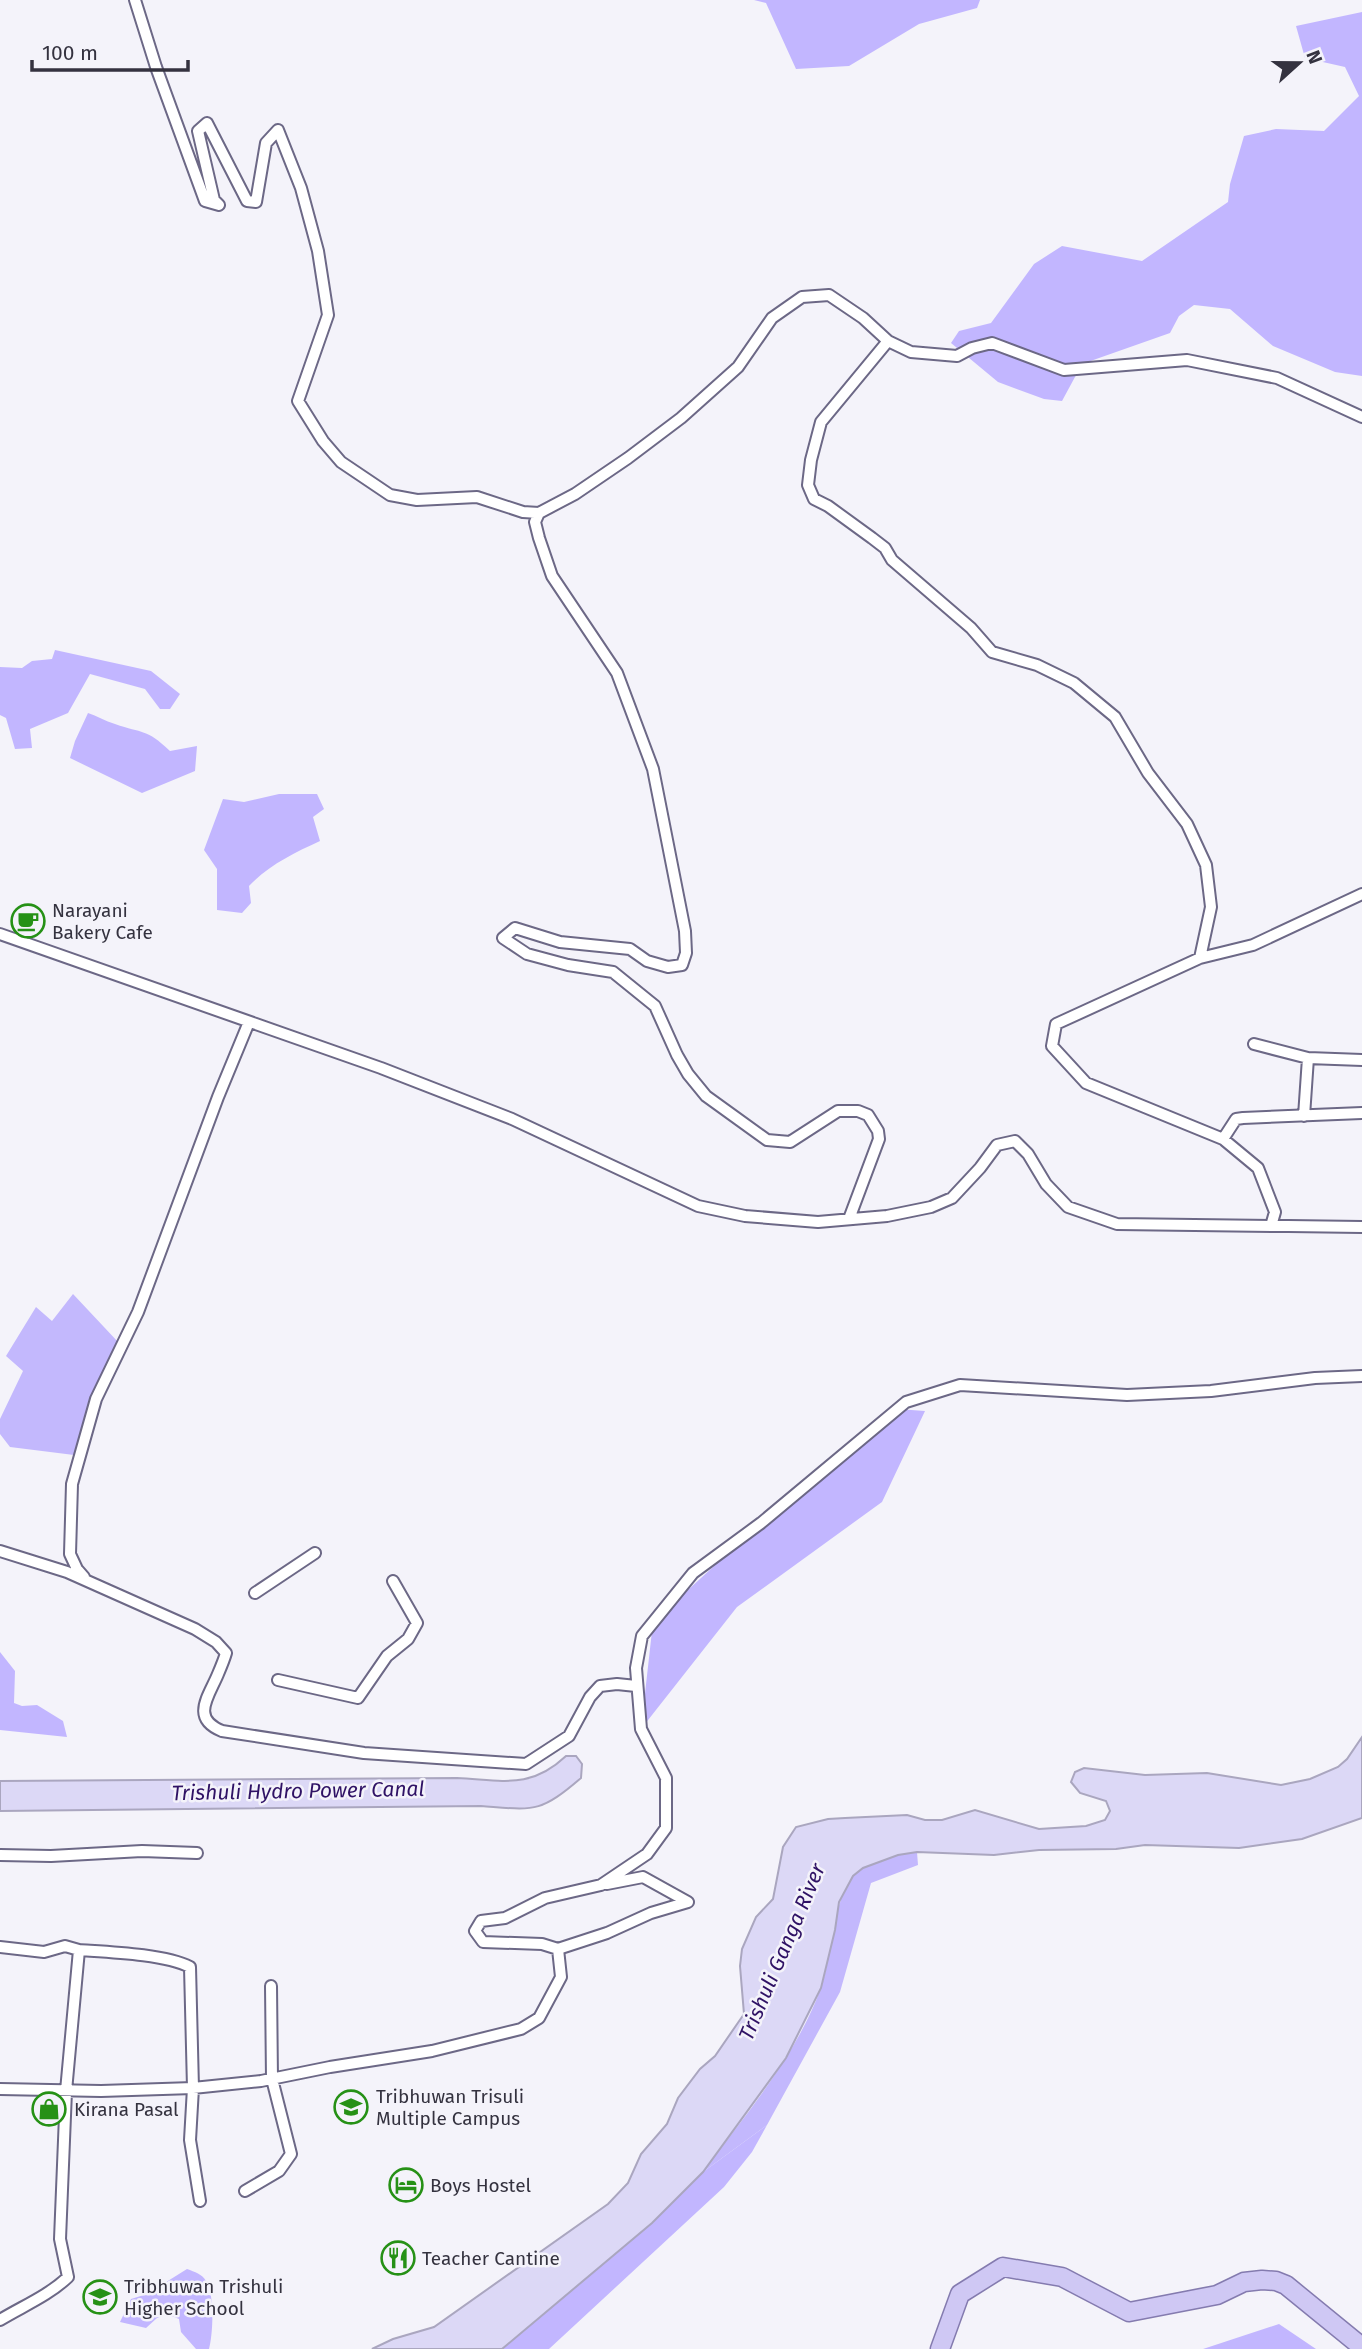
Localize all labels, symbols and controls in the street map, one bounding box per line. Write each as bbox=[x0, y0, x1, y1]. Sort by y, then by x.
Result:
scale bar bbox=[32, 28, 187, 72]
north arrow bbox=[1264, 28, 1334, 98]
text: 100 m bbox=[42, 40, 98, 66]
text: N bbox=[1301, 47, 1327, 67]
place label: Narayani Bakery Cafe bbox=[52, 899, 153, 944]
cafe icon: Narayani Bakery Cafe bbox=[9, 902, 47, 940]
water label: Trishuli Hydro Power Canal bbox=[171, 1776, 425, 1806]
water label: Trishuli Ganga River bbox=[733, 1859, 831, 2044]
place label: Tribhuwan Trisuli Multiple Campus bbox=[376, 2085, 524, 2130]
school or university icon: Tribhuwan Trisuli Multiple Campus bbox=[332, 2088, 370, 2126]
shop icon: Kirana Pasal bbox=[30, 2090, 68, 2128]
place label: Kirana Pasal bbox=[74, 2098, 179, 2121]
hotel icon: Boys Hostel bbox=[387, 2166, 425, 2204]
place label: Boys Hostel bbox=[430, 2174, 532, 2197]
restaurant icon: Teacher Cantine bbox=[379, 2239, 417, 2277]
place label: Teacher Cantine bbox=[422, 2247, 560, 2270]
place label: Tribhuwan Trishuli Higher School bbox=[124, 2275, 283, 2320]
school or university icon: Tribhuwan Trishuli Higher School bbox=[81, 2278, 119, 2316]

